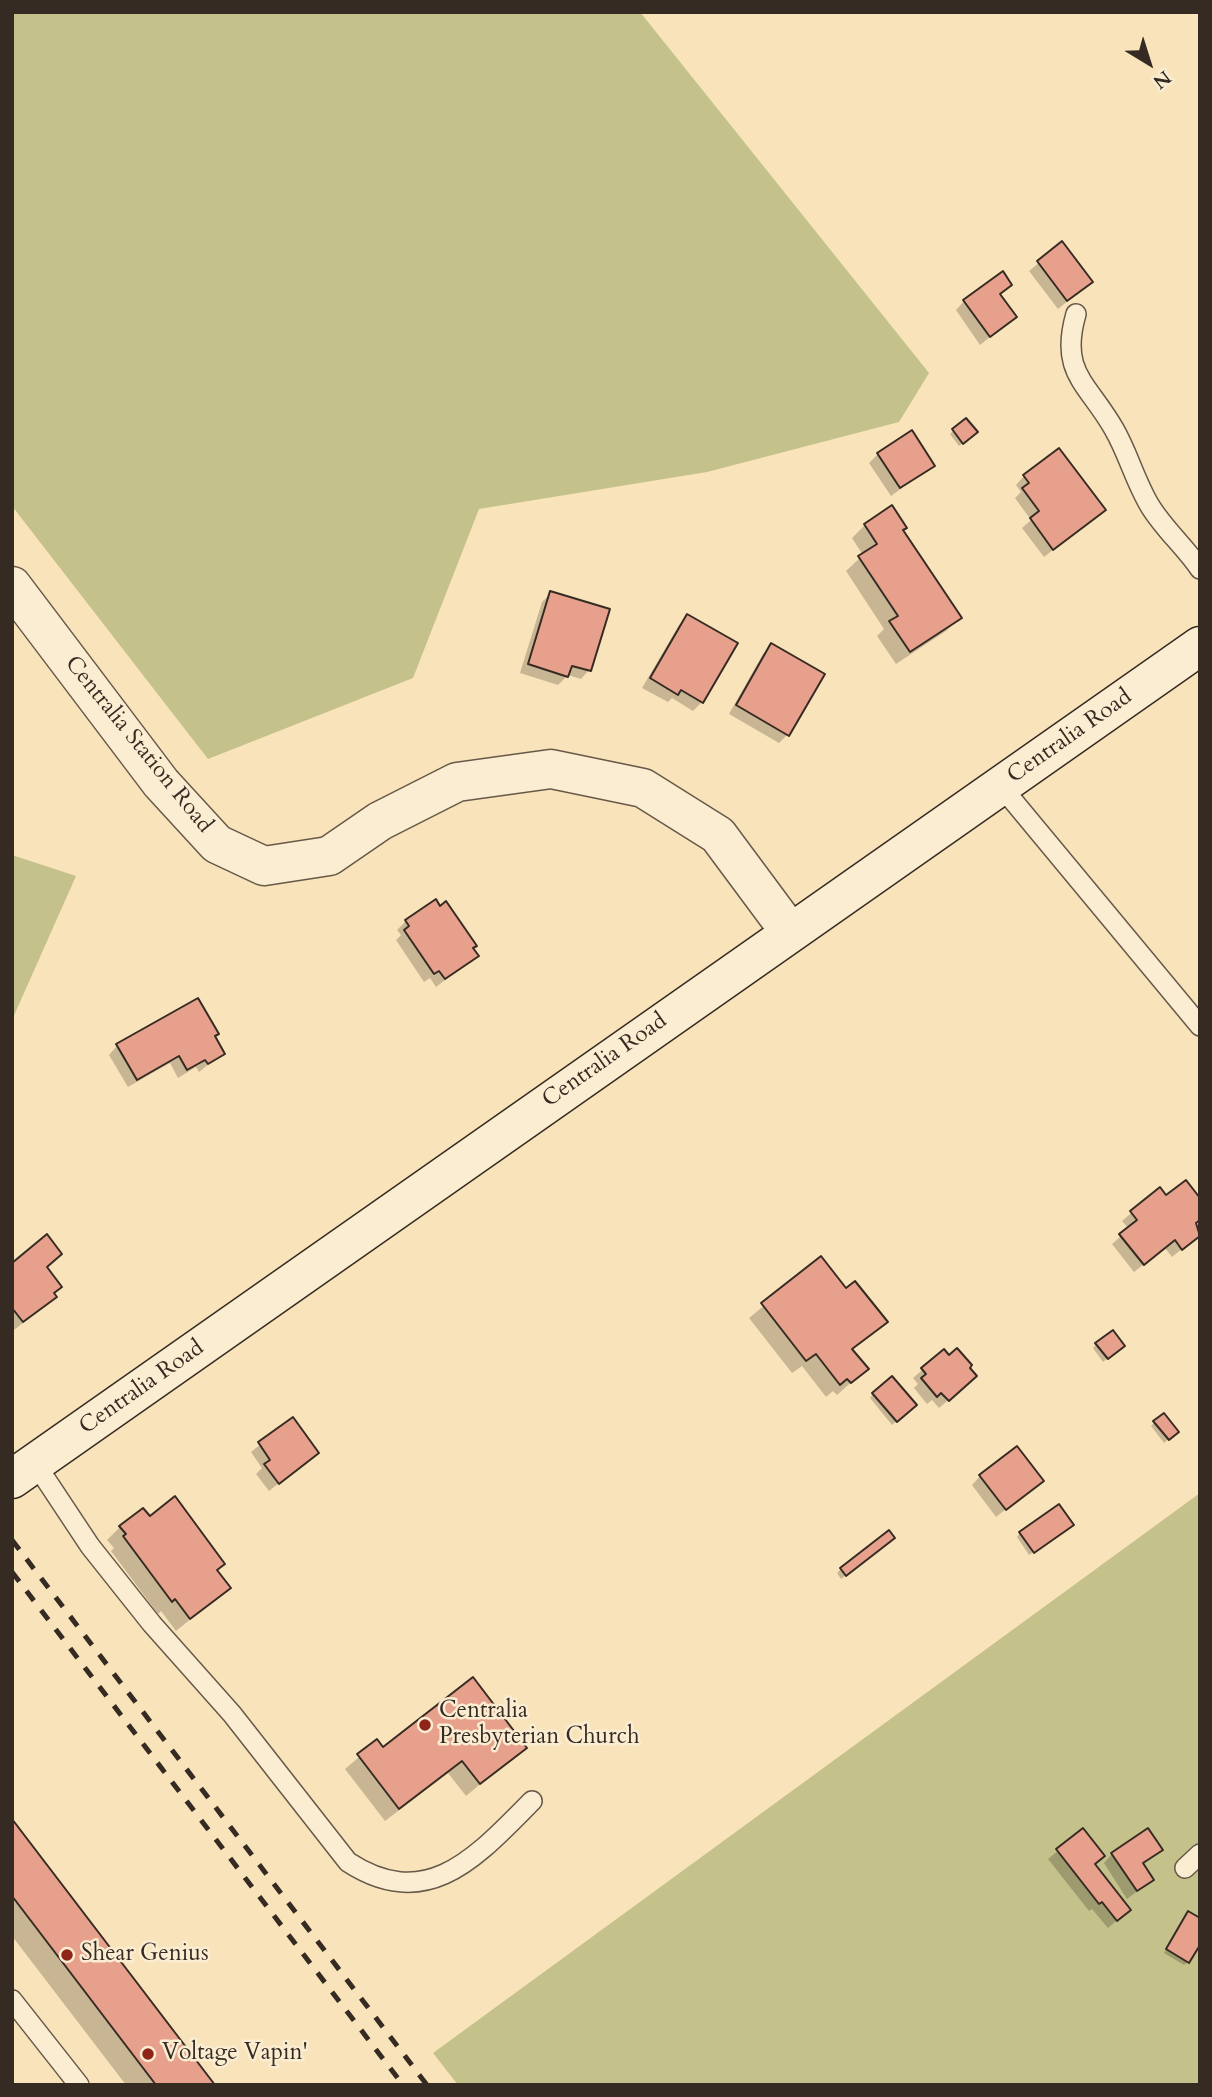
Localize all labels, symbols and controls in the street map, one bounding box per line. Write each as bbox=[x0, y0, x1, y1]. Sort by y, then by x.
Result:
north arrow bbox=[1114, 28, 1184, 98]
text: N bbox=[1147, 64, 1176, 95]
street label: Centralia Station Road bbox=[58, 651, 218, 839]
street label: Centralia Road bbox=[1002, 684, 1138, 790]
street label: Centralia Road bbox=[537, 1008, 673, 1114]
street label: Centralia Road bbox=[74, 1335, 210, 1441]
place label: Centralia Presbyterian Church bbox=[439, 1698, 640, 1752]
marker: Centralia Presbyterian Church bbox=[417, 1717, 433, 1733]
place label: Shear Genius bbox=[81, 1941, 209, 1969]
marker: Shear Genius bbox=[59, 1947, 75, 1963]
place label: Voltage Vapin' bbox=[162, 2040, 308, 2068]
marker: Voltage Vapin' bbox=[140, 2046, 156, 2062]

